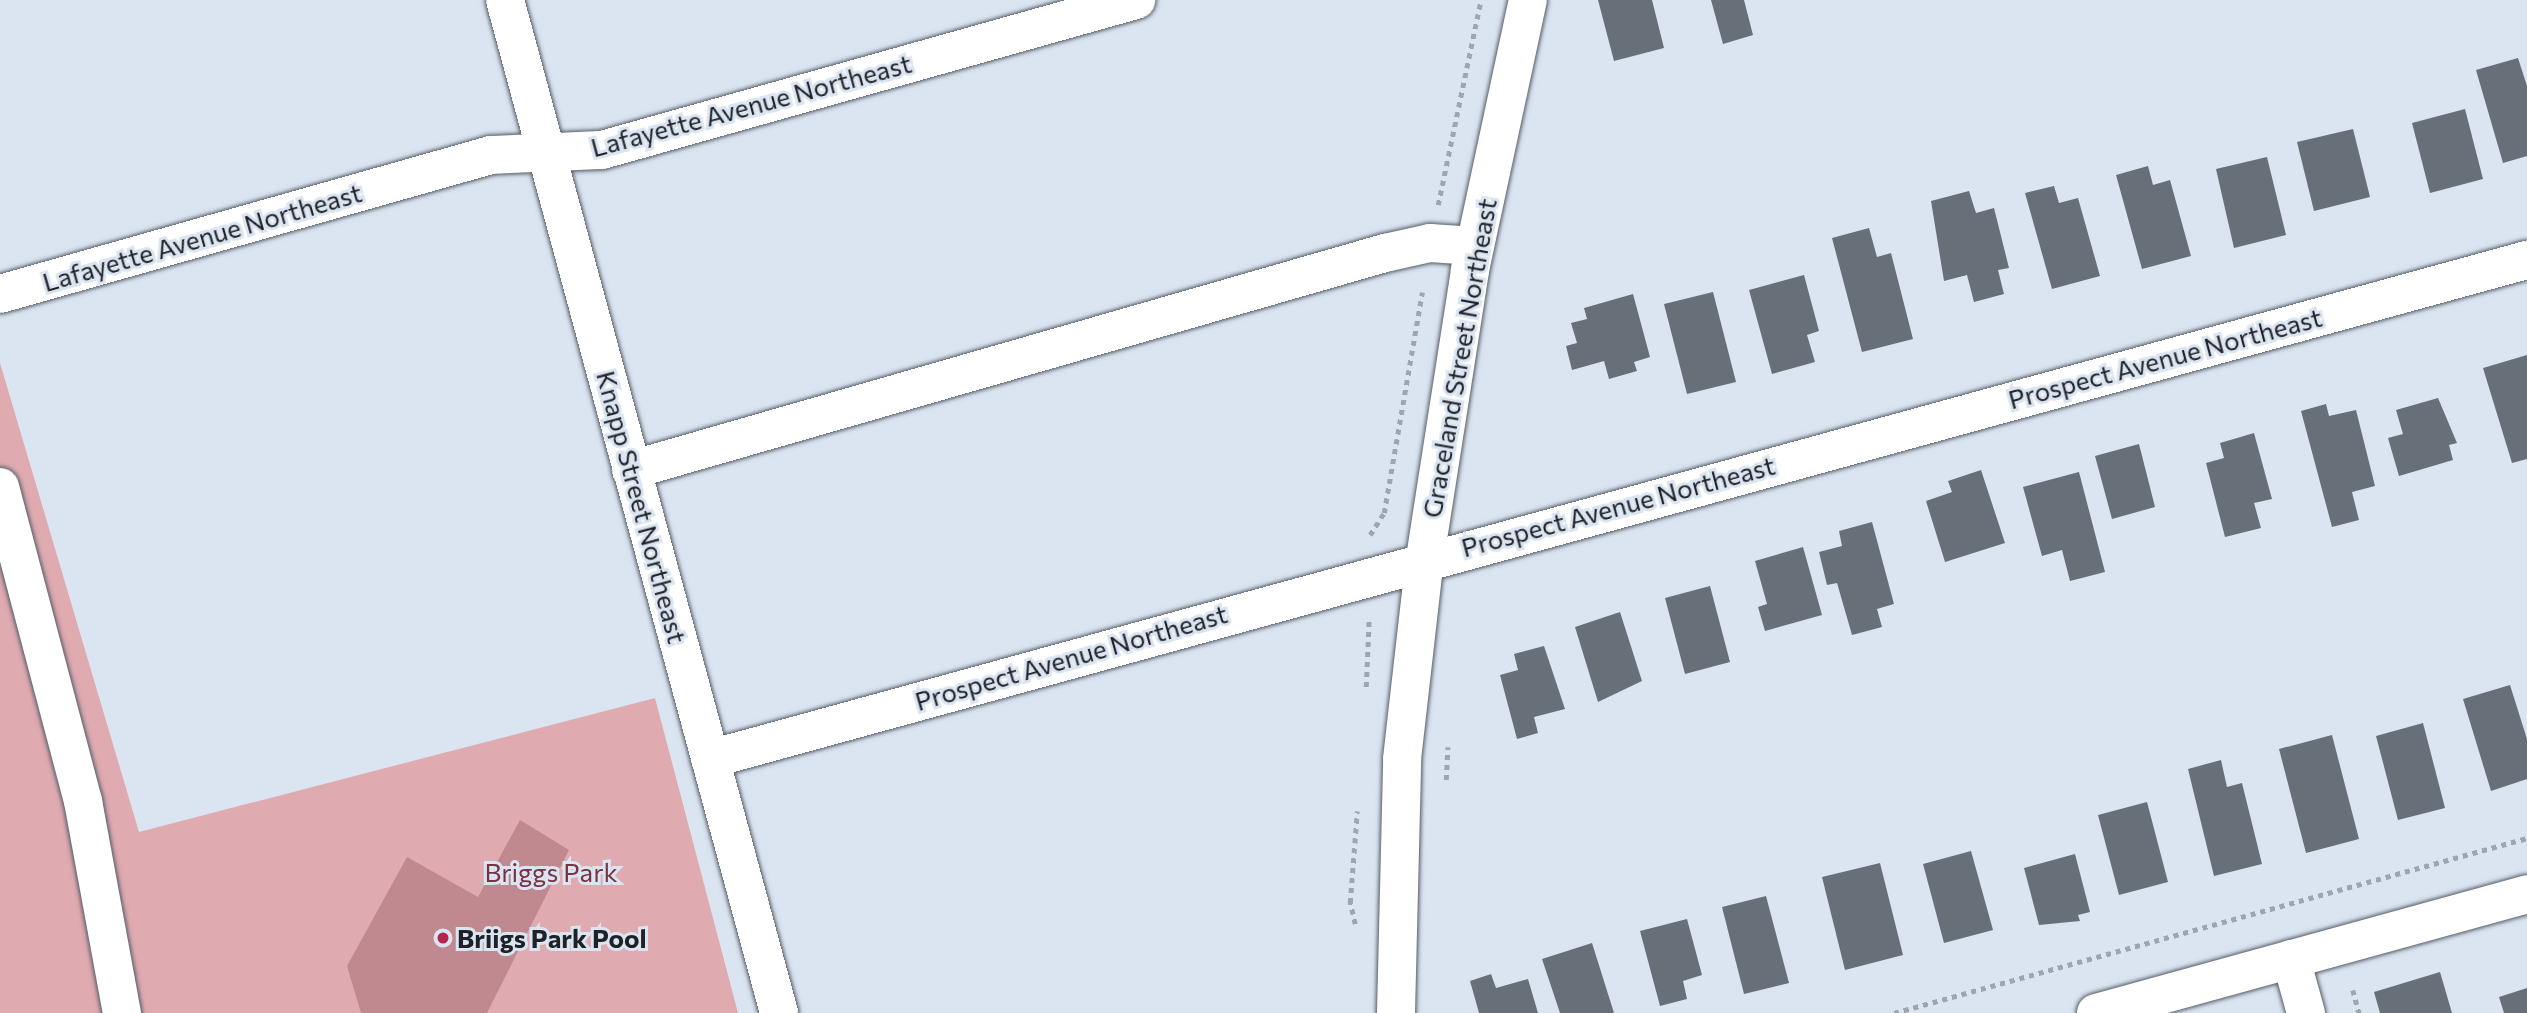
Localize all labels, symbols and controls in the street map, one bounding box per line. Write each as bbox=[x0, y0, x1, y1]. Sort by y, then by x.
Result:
street label: Lafayette Avenue Northeast bbox=[587, 47, 915, 163]
street label: Lafayette Avenue Northeast bbox=[39, 176, 365, 298]
street label: Graceland Street Northeast bbox=[1416, 196, 1502, 520]
street label: Prospect Avenue Northeast bbox=[2005, 301, 2325, 415]
street label: Knapp Street Northeast bbox=[591, 367, 693, 647]
street label: Prospect Avenue Northeast bbox=[1458, 449, 1778, 563]
street label: Prospect Avenue Northeast bbox=[911, 597, 1231, 717]
park label: Briggs Park bbox=[484, 856, 618, 888]
place label: Briigs Park Pool bbox=[457, 922, 647, 954]
marker: Briigs Park Pool bbox=[435, 930, 451, 946]

